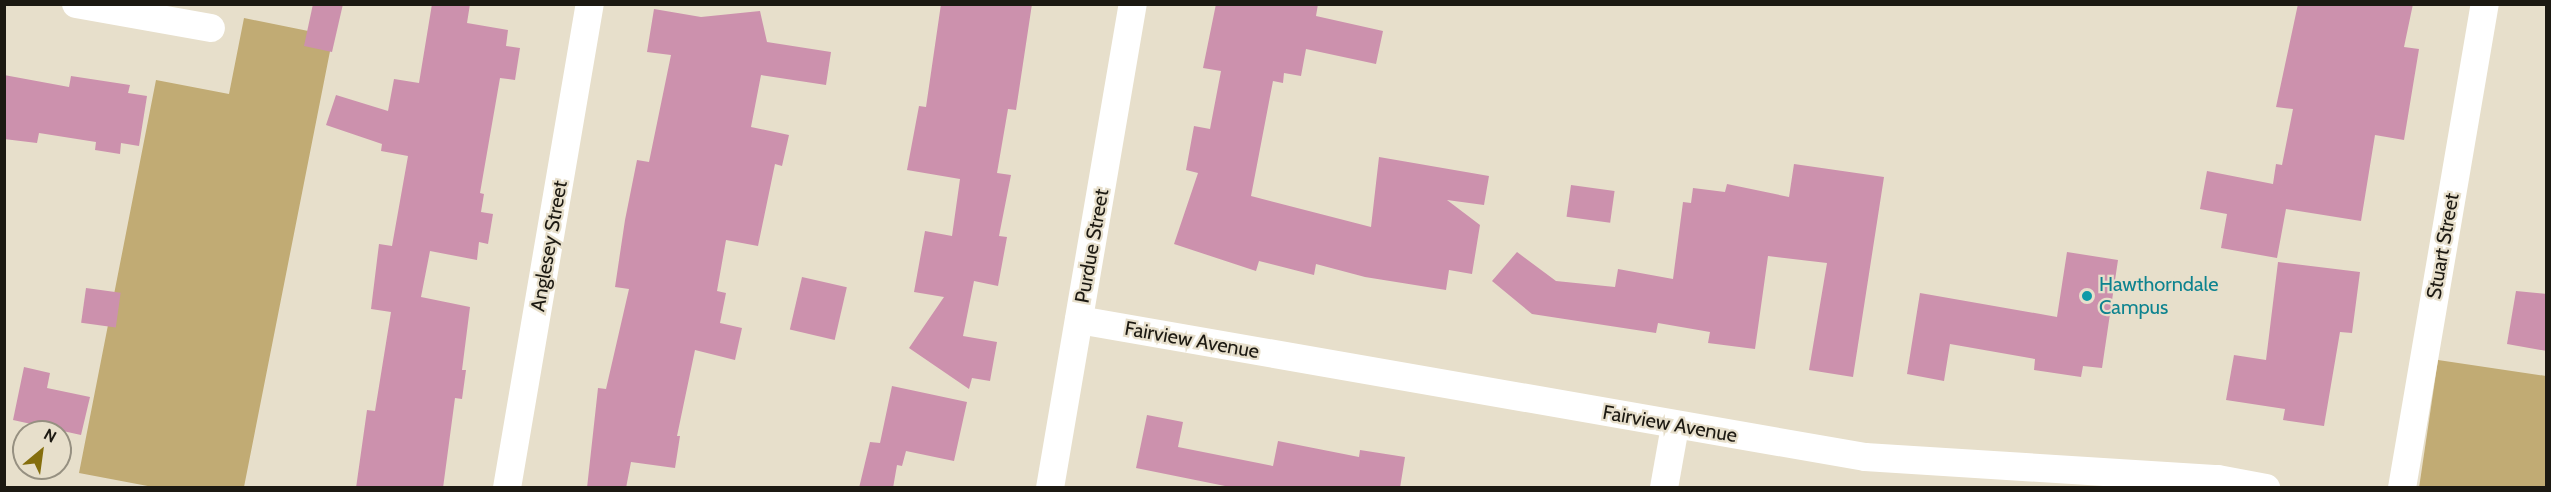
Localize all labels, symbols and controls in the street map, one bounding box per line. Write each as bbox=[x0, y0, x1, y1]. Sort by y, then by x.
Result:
street label: Anglesey Street bbox=[526, 179, 572, 313]
street label: Purdue Street bbox=[1070, 187, 1114, 305]
street label: Stuart Street bbox=[2422, 191, 2464, 301]
place label: Hawthorndale Campus bbox=[2099, 272, 2218, 319]
marker: Hawthorndale Campus bbox=[2080, 289, 2094, 303]
street label: Fairview Avenue bbox=[1123, 316, 1261, 364]
street label: Fairview Avenue bbox=[1601, 400, 1739, 448]
north arrow bbox=[12, 420, 72, 480]
text: N bbox=[40, 425, 60, 447]

